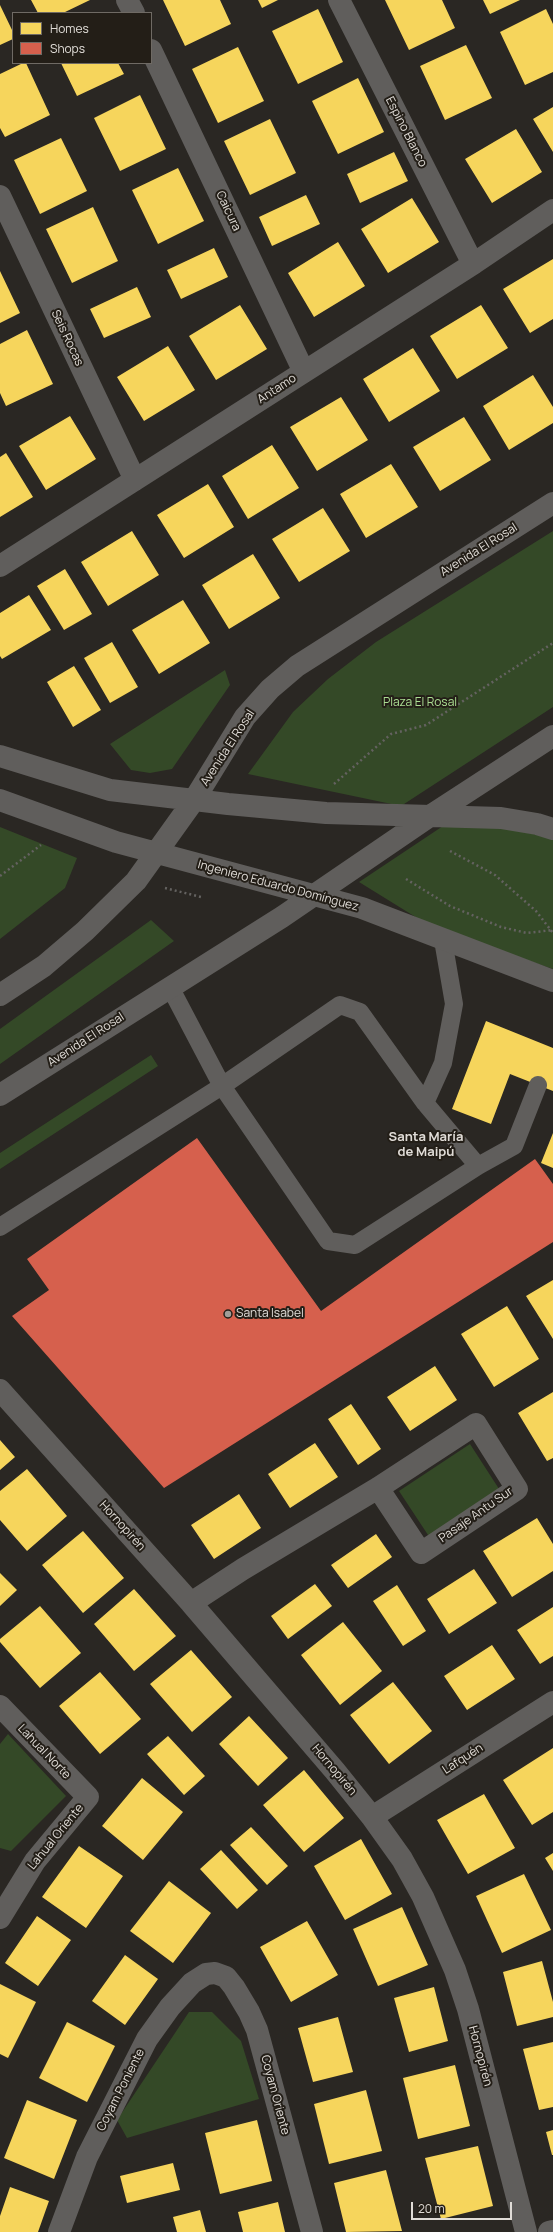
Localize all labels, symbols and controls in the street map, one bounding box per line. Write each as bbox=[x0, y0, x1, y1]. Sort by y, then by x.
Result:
legend bbox=[12, 12, 152, 64]
text: Homes bbox=[50, 20, 89, 37]
text: Shops bbox=[50, 40, 85, 57]
street label: Espino Blanco bbox=[382, 94, 430, 170]
street label: Caicura bbox=[212, 189, 244, 233]
street label: Seis Rocas bbox=[48, 308, 86, 368]
street label: Antamo bbox=[255, 371, 299, 407]
street label: Avenida El Rosal bbox=[438, 520, 520, 580]
park label: Plaza El Rosal bbox=[383, 696, 457, 710]
street label: Avenida El Rosal bbox=[198, 707, 258, 789]
street label: Ingeniero Eduardo Domínguez bbox=[196, 858, 360, 914]
street label: Avenida El Rosal bbox=[45, 1010, 127, 1070]
district label: Santa María de Maipú bbox=[389, 1129, 463, 1160]
place label: Santa Isabel bbox=[236, 1307, 304, 1321]
marker: Santa Isabel bbox=[223, 1309, 233, 1319]
street label: Pasaje Antu Sur bbox=[436, 1484, 516, 1546]
street label: Hornopirén bbox=[96, 1498, 148, 1554]
street label: Lahual Norte bbox=[14, 1722, 74, 1782]
street label: Lafquén bbox=[440, 1741, 486, 1777]
street label: Hornopirén bbox=[309, 1742, 359, 1798]
street label: Lahual Oriente bbox=[25, 1801, 87, 1873]
street label: Hornopirén bbox=[465, 2024, 495, 2088]
street label: Coyam Poniente bbox=[94, 2046, 148, 2134]
street label: Coyam Oriente bbox=[257, 2053, 293, 2137]
scale bar bbox=[413, 2194, 514, 2220]
text: 20 m bbox=[418, 2200, 445, 2217]

